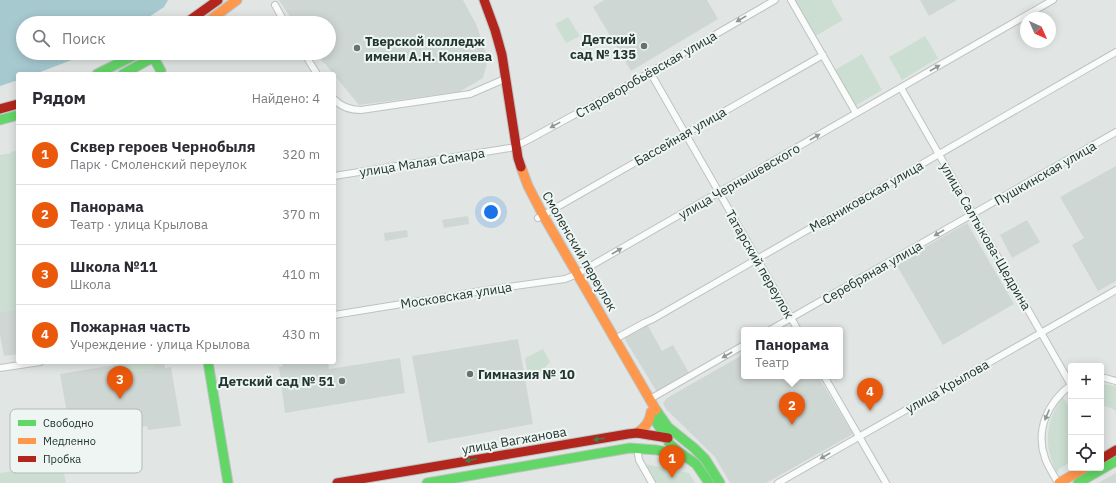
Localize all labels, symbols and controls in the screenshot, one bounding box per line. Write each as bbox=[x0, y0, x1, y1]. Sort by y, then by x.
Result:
north arrow bbox=[1020, 12, 1056, 48]
search box bbox=[16, 16, 336, 60]
one-way arrow bbox=[735, 16, 747, 23]
icon: search bbox=[30, 27, 52, 49]
street label: Староворобьёвская улица bbox=[573, 27, 720, 122]
text: Поиск bbox=[62, 29, 105, 48]
place label: Детский сад № 135 bbox=[570, 31, 636, 63]
place label: Тверской колледж имени А.Н. Коняева bbox=[365, 33, 492, 65]
marker: Детский сад № 135 bbox=[639, 41, 649, 51]
marker: Тверской колледж имени А.Н. Коняева bbox=[352, 43, 362, 53]
one-way arrow bbox=[929, 65, 941, 72]
text: Рядом bbox=[32, 87, 86, 109]
text: Найдено: 4 bbox=[252, 90, 320, 107]
street label: Бассейная улица bbox=[631, 103, 729, 170]
one-way arrow bbox=[549, 122, 561, 128]
one-way arrow bbox=[809, 134, 821, 141]
text: Сквер героев Чернобыля bbox=[70, 137, 255, 156]
street label: Пушкинская улица bbox=[991, 137, 1099, 210]
street label: улица Чернышевского bbox=[675, 140, 803, 223]
street label: улица Малая Самара bbox=[358, 144, 486, 181]
text: 1 bbox=[41, 146, 49, 163]
text: 320 m bbox=[282, 146, 320, 163]
text: Парк · Смоленский переулок bbox=[70, 156, 247, 173]
street label: Медниковская улица bbox=[806, 157, 926, 236]
street label: улица Салтыкова-Щедрина bbox=[936, 159, 1035, 313]
street label: Смоленский переулок bbox=[538, 188, 621, 314]
text: Панорама bbox=[70, 197, 144, 216]
your location bbox=[481, 202, 501, 222]
text: 2 bbox=[41, 206, 49, 223]
text: 370 m bbox=[282, 206, 320, 223]
street label: Татарский переулок bbox=[721, 207, 798, 322]
text: Театр · улица Крылова bbox=[70, 216, 208, 233]
one-way arrow bbox=[933, 230, 945, 236]
street label: Серебряная улица bbox=[819, 237, 925, 308]
one-way arrow bbox=[611, 248, 623, 255]
text: Школа №11 bbox=[70, 257, 158, 276]
text: 3 bbox=[41, 266, 49, 283]
text: 410 m bbox=[282, 266, 320, 283]
text: Школа bbox=[70, 276, 111, 293]
street label: Московская улица bbox=[399, 278, 513, 313]
text: Пожарная часть bbox=[70, 317, 190, 336]
text: 4 bbox=[41, 326, 49, 343]
text: 430 m bbox=[282, 326, 320, 343]
popup bbox=[741, 327, 843, 379]
text: Панорама bbox=[755, 335, 829, 354]
text: Учреждение · улица Крылова bbox=[70, 336, 250, 353]
one-way arrow bbox=[721, 351, 733, 358]
text: Театр bbox=[755, 354, 789, 371]
street label: улица Крылова bbox=[903, 356, 992, 417]
map controls bbox=[1068, 363, 1104, 471]
button: + bbox=[1068, 363, 1104, 399]
pin: 3 bbox=[107, 366, 133, 399]
place label: Гимназия № 10 bbox=[478, 366, 575, 383]
marker: Гимназия № 10 bbox=[465, 369, 475, 379]
place label: Детский сад № 51 bbox=[218, 373, 334, 390]
marker: Детский сад № 51 bbox=[337, 376, 347, 386]
pin: 4 bbox=[857, 378, 883, 411]
pin: 2 bbox=[779, 392, 805, 425]
button: − bbox=[1068, 399, 1104, 435]
legend bbox=[10, 409, 142, 473]
one-way arrow bbox=[1043, 409, 1049, 421]
text: Свободно bbox=[43, 416, 94, 430]
street label: улица Вагжанова bbox=[460, 423, 568, 458]
text: Медленно bbox=[43, 434, 96, 448]
button: locate bbox=[1068, 435, 1104, 471]
one-way arrow bbox=[593, 436, 605, 442]
pin: 1 bbox=[659, 445, 685, 478]
text: Пробка bbox=[43, 452, 81, 466]
one-way arrow bbox=[819, 452, 831, 459]
one-way arrow bbox=[464, 457, 477, 463]

